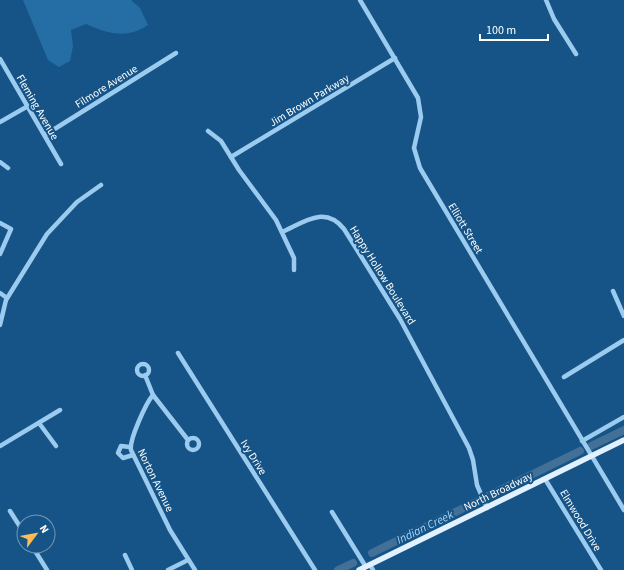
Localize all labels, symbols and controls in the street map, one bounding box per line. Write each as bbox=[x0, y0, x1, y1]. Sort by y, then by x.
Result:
scale bar bbox=[480, 16, 548, 42]
text: 100 m bbox=[486, 22, 516, 39]
street label: Filmore Avenue bbox=[72, 61, 141, 112]
street label: Jim Brown Parkway bbox=[267, 71, 352, 130]
street label: Fleming Avenue bbox=[13, 72, 63, 143]
street label: Elliott Street bbox=[445, 200, 487, 257]
street label: Happy Hollow Boulevard bbox=[346, 223, 419, 328]
street label: Ivy Drive bbox=[237, 437, 271, 478]
street label: Norton Avenue bbox=[134, 446, 178, 515]
street label: North Broadway bbox=[461, 468, 535, 515]
street label: Elmwood Drive bbox=[556, 487, 605, 554]
water label: Indian Creek bbox=[394, 506, 457, 549]
north arrow bbox=[16, 514, 56, 554]
text: N bbox=[36, 522, 52, 536]

